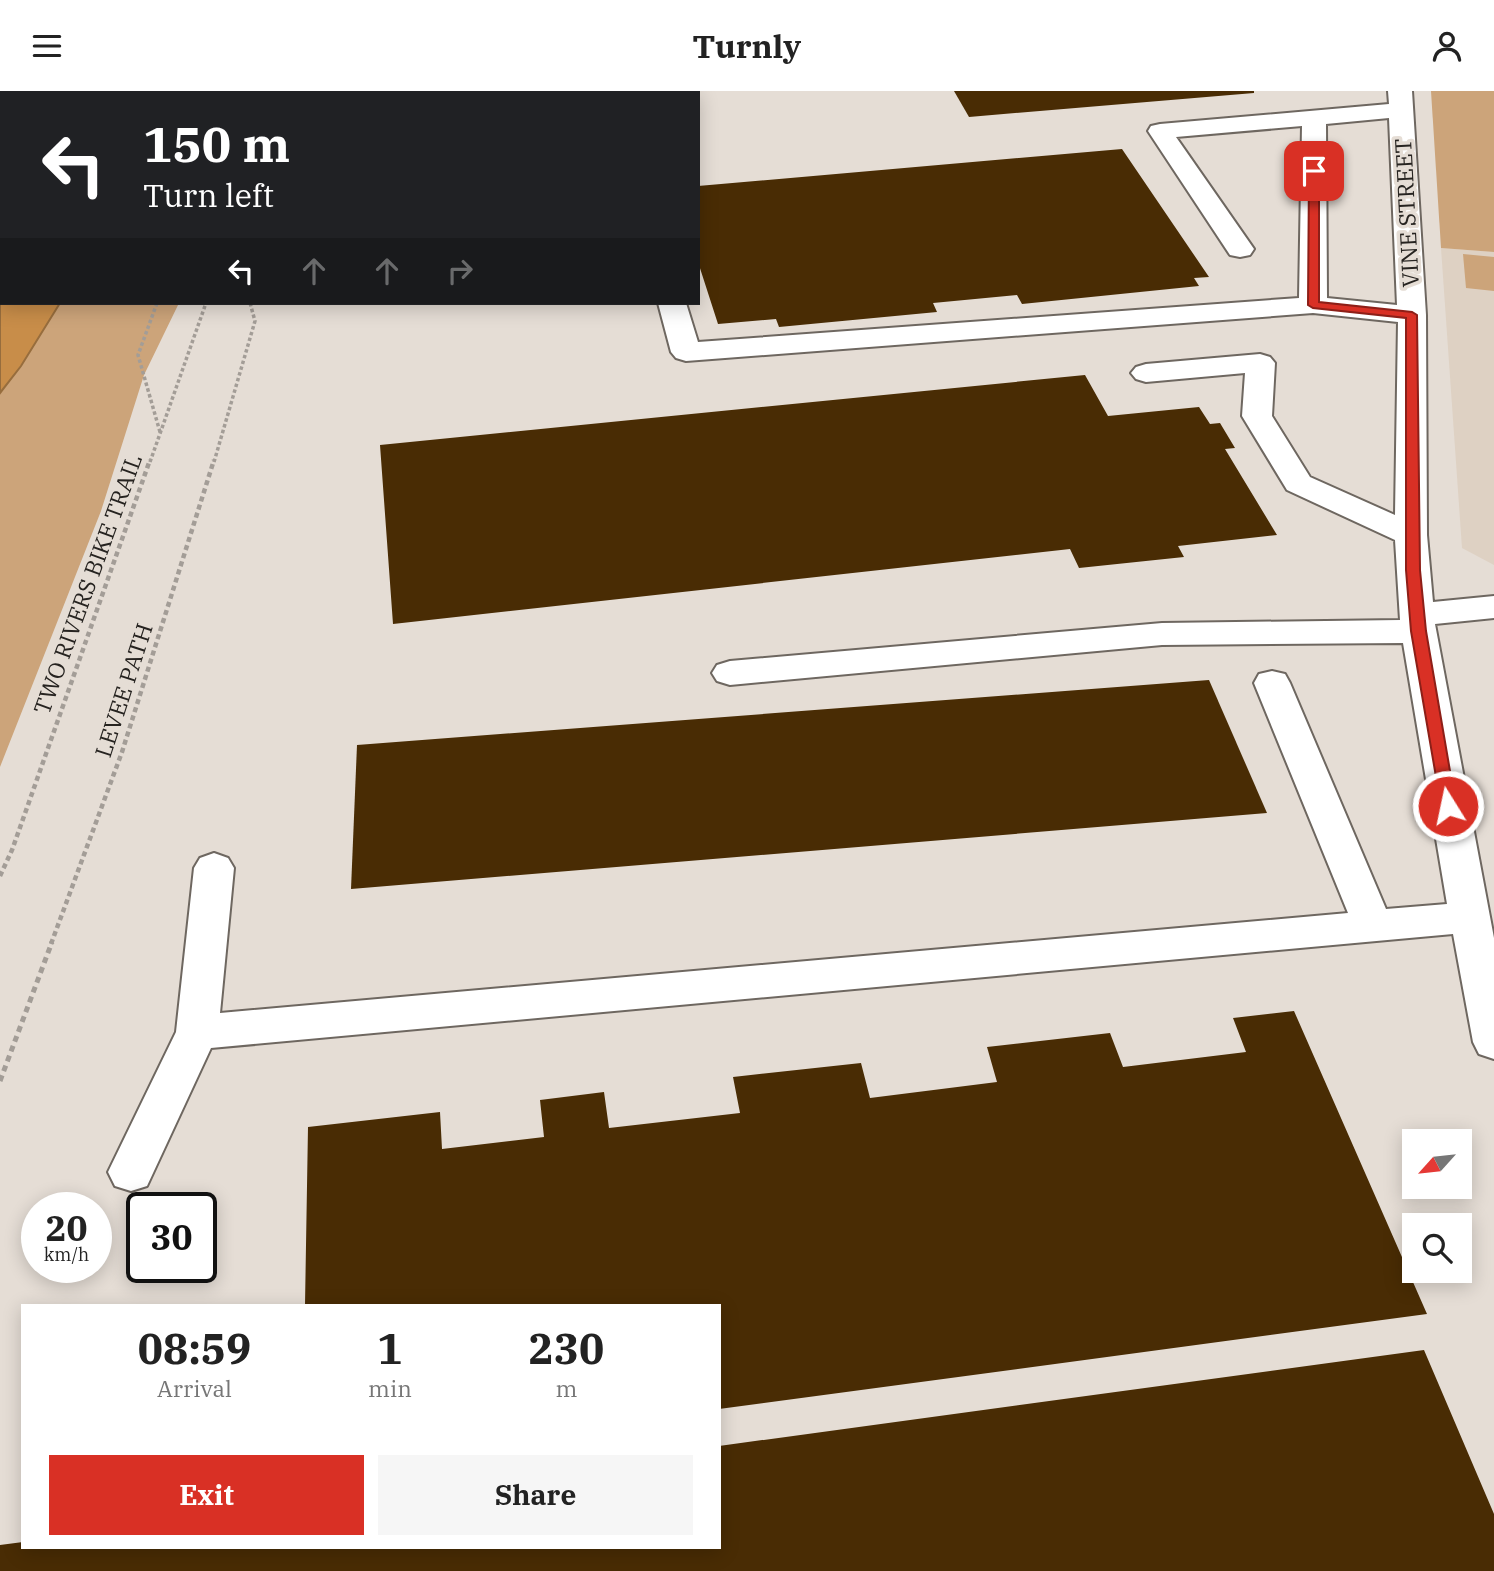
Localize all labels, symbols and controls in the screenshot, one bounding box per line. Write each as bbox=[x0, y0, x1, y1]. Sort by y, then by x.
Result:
text: Turnly bbox=[693, 25, 801, 67]
icon: menu bbox=[28, 27, 66, 65]
icon: person bbox=[1428, 27, 1466, 65]
text: 150 m bbox=[143, 112, 290, 175]
icon: left bbox=[28, 119, 119, 210]
street label: VINE STREET bbox=[1387, 138, 1425, 288]
pin bbox=[1284, 141, 1344, 201]
icon: arrive bbox=[1295, 152, 1333, 190]
text: Turn left bbox=[143, 174, 274, 216]
icon: left bbox=[222, 252, 260, 290]
icon: ahead bbox=[295, 252, 333, 290]
icon: ahead bbox=[368, 252, 406, 290]
icon: right bbox=[441, 252, 479, 290]
street label: TWO RIVERS BIKE TRAIL bbox=[26, 450, 148, 718]
street label: LEVEE PATH bbox=[87, 619, 159, 761]
position arrow bbox=[1411, 769, 1485, 843]
north arrow bbox=[1402, 1129, 1472, 1199]
map controls bbox=[1402, 1129, 1472, 1283]
speed limit sign: 30 bbox=[126, 1192, 217, 1283]
text: 20 bbox=[45, 1205, 88, 1251]
button: search bbox=[1402, 1213, 1472, 1283]
text: km/h bbox=[44, 1243, 89, 1266]
text: 08:59 bbox=[138, 1321, 251, 1376]
text: 1 bbox=[377, 1321, 403, 1376]
text: 230 bbox=[529, 1321, 604, 1376]
text: Arrival bbox=[157, 1373, 232, 1403]
text: min bbox=[368, 1373, 412, 1403]
text: m bbox=[555, 1373, 577, 1403]
button: Exit bbox=[49, 1455, 364, 1535]
button: Share bbox=[378, 1455, 693, 1535]

